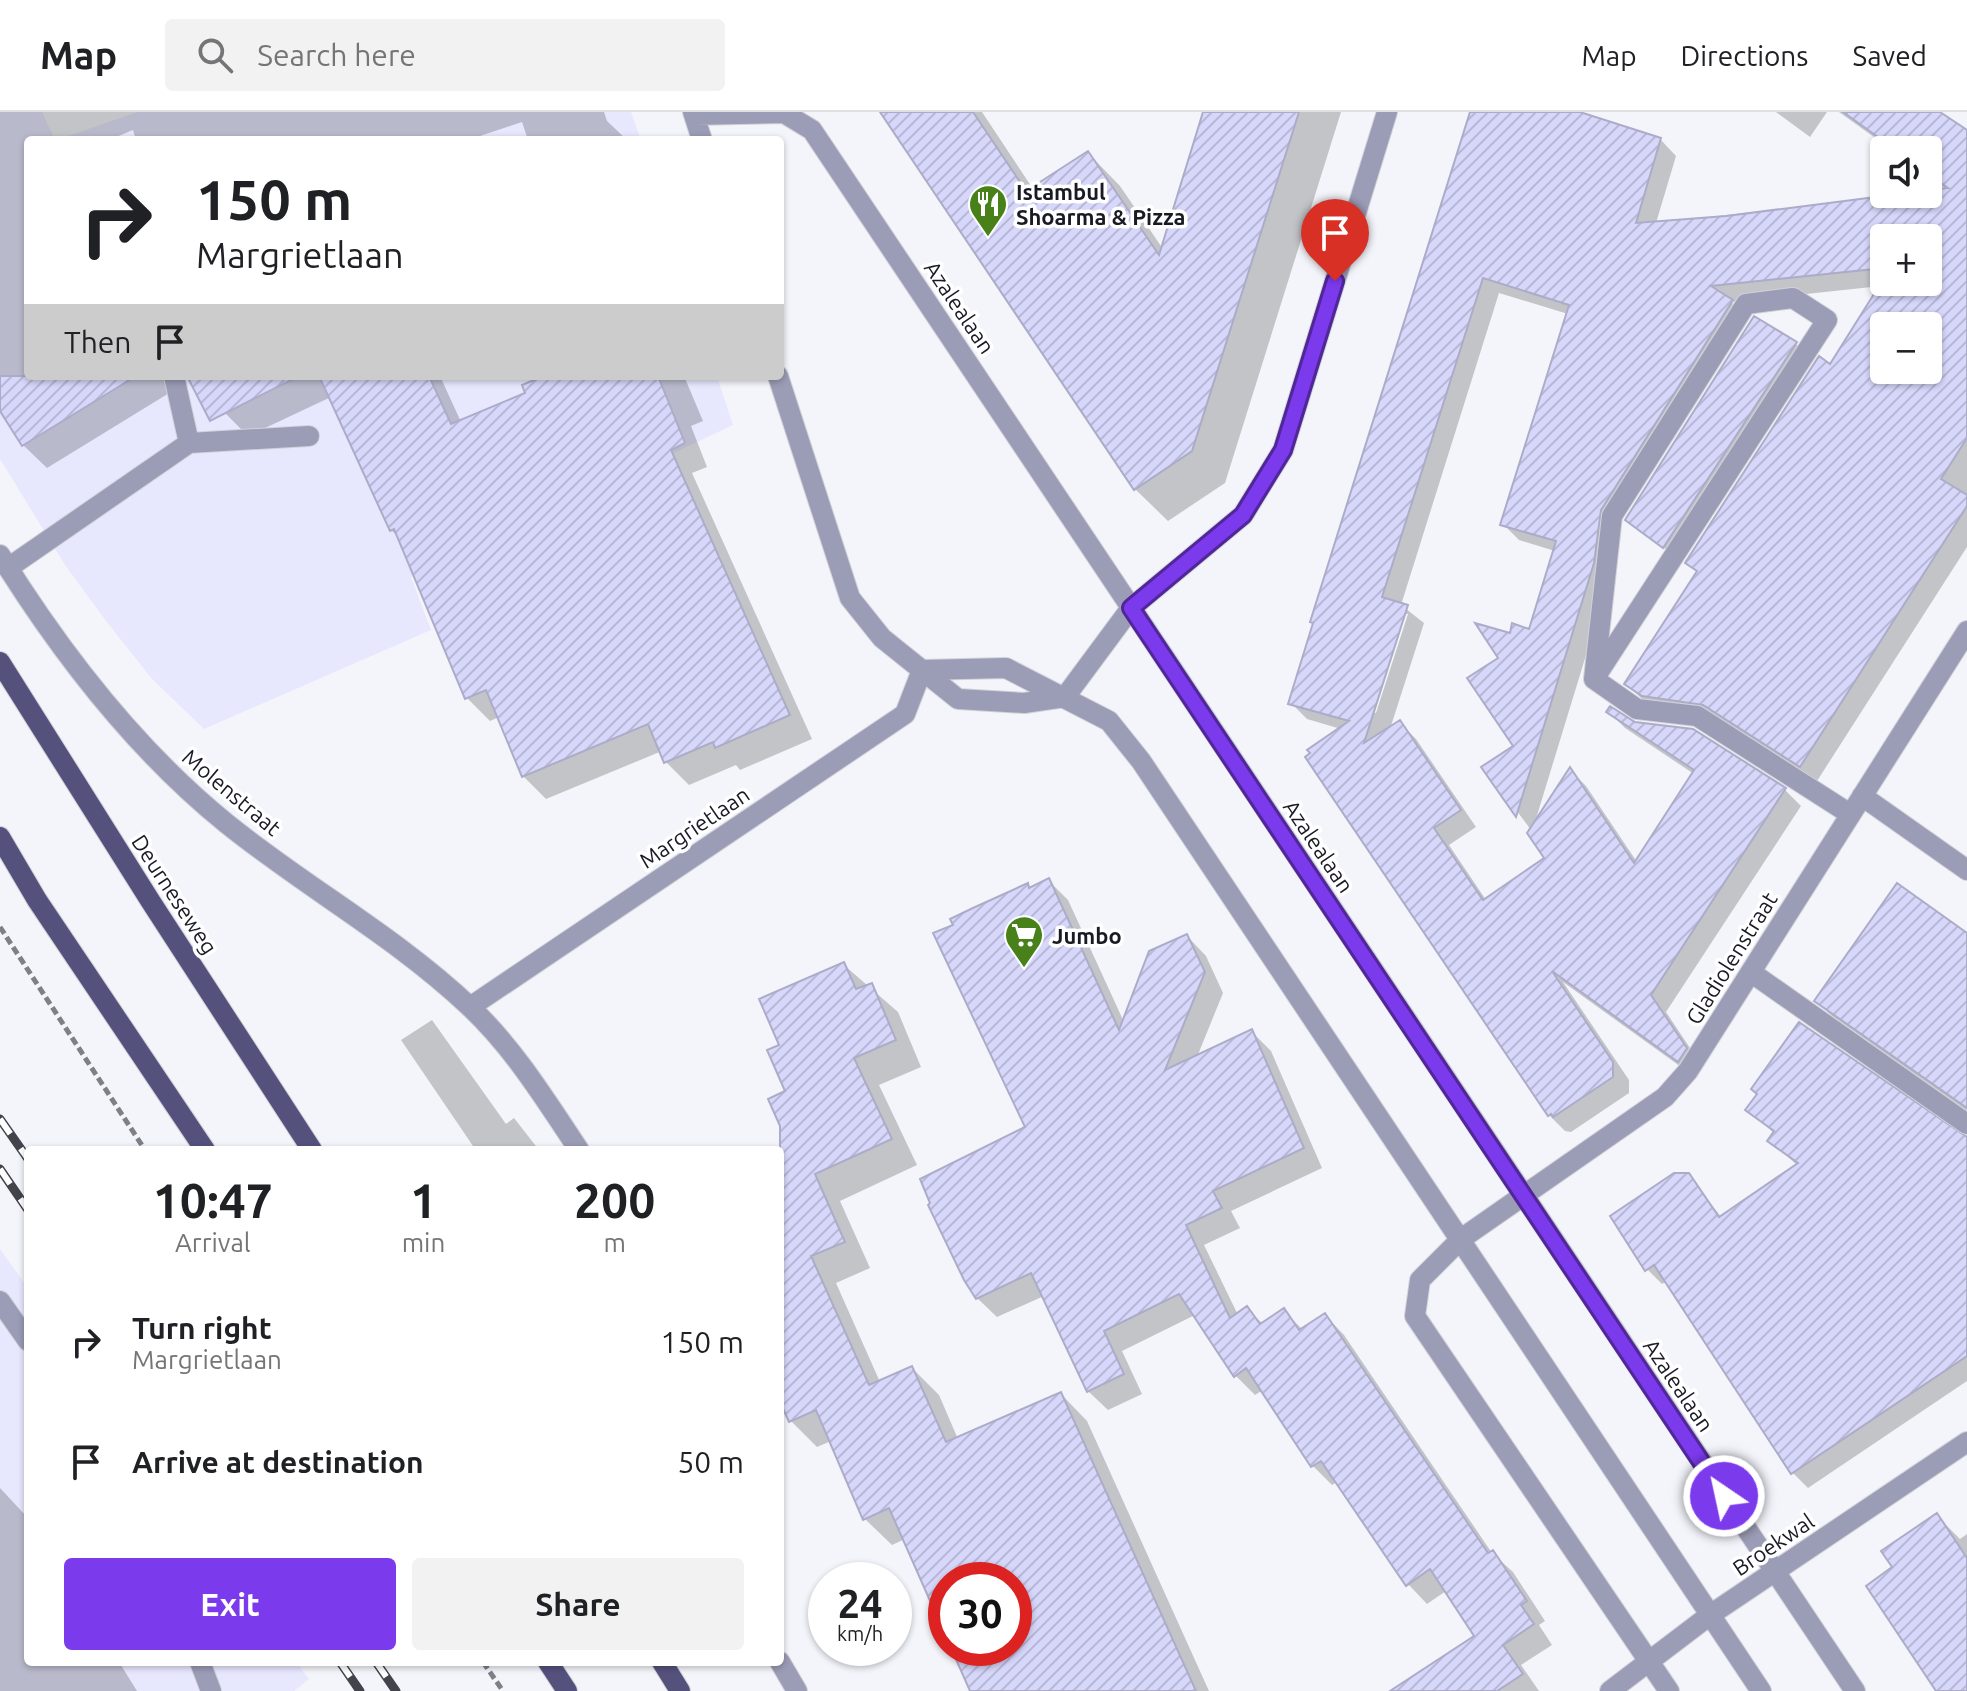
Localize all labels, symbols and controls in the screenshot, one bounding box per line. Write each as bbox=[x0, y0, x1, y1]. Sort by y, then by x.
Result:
search box bbox=[165, 19, 725, 91]
icon: search bbox=[193, 33, 237, 77]
text: Map bbox=[40, 34, 117, 76]
text: Search here bbox=[257, 38, 416, 72]
text: Map bbox=[1581, 40, 1637, 71]
text: Directions bbox=[1681, 40, 1808, 71]
text: Saved bbox=[1852, 40, 1927, 71]
map controls bbox=[1870, 136, 1942, 384]
button: sound bbox=[1870, 136, 1942, 208]
icon: right bbox=[64, 168, 168, 272]
text: 150 m bbox=[196, 168, 352, 231]
place label: Istambul Shoarma & Pizza bbox=[1016, 179, 1185, 229]
restaurant icon: Istambul Shoarma & Pizza bbox=[967, 183, 1009, 238]
pin bbox=[1301, 199, 1369, 281]
icon: arrive bbox=[1313, 211, 1357, 255]
button: + bbox=[1870, 224, 1942, 296]
text: Margrietlaan bbox=[196, 234, 404, 275]
street label: Azalealaan bbox=[920, 256, 1000, 358]
button: − bbox=[1870, 312, 1942, 384]
icon: arrive bbox=[148, 320, 192, 364]
text: Then bbox=[64, 325, 132, 359]
street label: Molenstraat bbox=[178, 744, 286, 840]
street label: Margrietlaan bbox=[634, 781, 754, 873]
street label: Azalealaan bbox=[1279, 795, 1359, 897]
street label: Deurneseweg bbox=[127, 830, 223, 958]
street label: Gladiolenstraat bbox=[1680, 887, 1782, 1029]
supermarket icon: Jumbo bbox=[1003, 914, 1045, 969]
place label: Jumbo bbox=[1052, 923, 1122, 948]
text: 10:47 bbox=[153, 1173, 273, 1227]
text: 1 bbox=[410, 1173, 437, 1227]
text: 200 bbox=[574, 1173, 655, 1227]
text: Arrival bbox=[175, 1228, 251, 1257]
text: min bbox=[402, 1228, 445, 1257]
text: m bbox=[603, 1228, 626, 1257]
text: Turn right bbox=[132, 1311, 272, 1345]
icon: right bbox=[64, 1320, 108, 1364]
text: 150 m bbox=[660, 1325, 744, 1359]
street label: Azalealaan bbox=[1639, 1334, 1719, 1436]
text: Margrietlaan bbox=[132, 1345, 282, 1374]
icon: arrive bbox=[64, 1440, 108, 1484]
text: Arrive at destination bbox=[132, 1445, 424, 1479]
text: 50 m bbox=[677, 1445, 744, 1479]
position arrow bbox=[1682, 1454, 1766, 1538]
street label: Broekwal bbox=[1728, 1508, 1819, 1580]
button: Exit bbox=[64, 1558, 396, 1650]
button: Share bbox=[412, 1558, 744, 1650]
speed limit sign: 30 bbox=[928, 1562, 1032, 1666]
text: 24 bbox=[837, 1581, 883, 1626]
text: km/h bbox=[837, 1622, 883, 1645]

